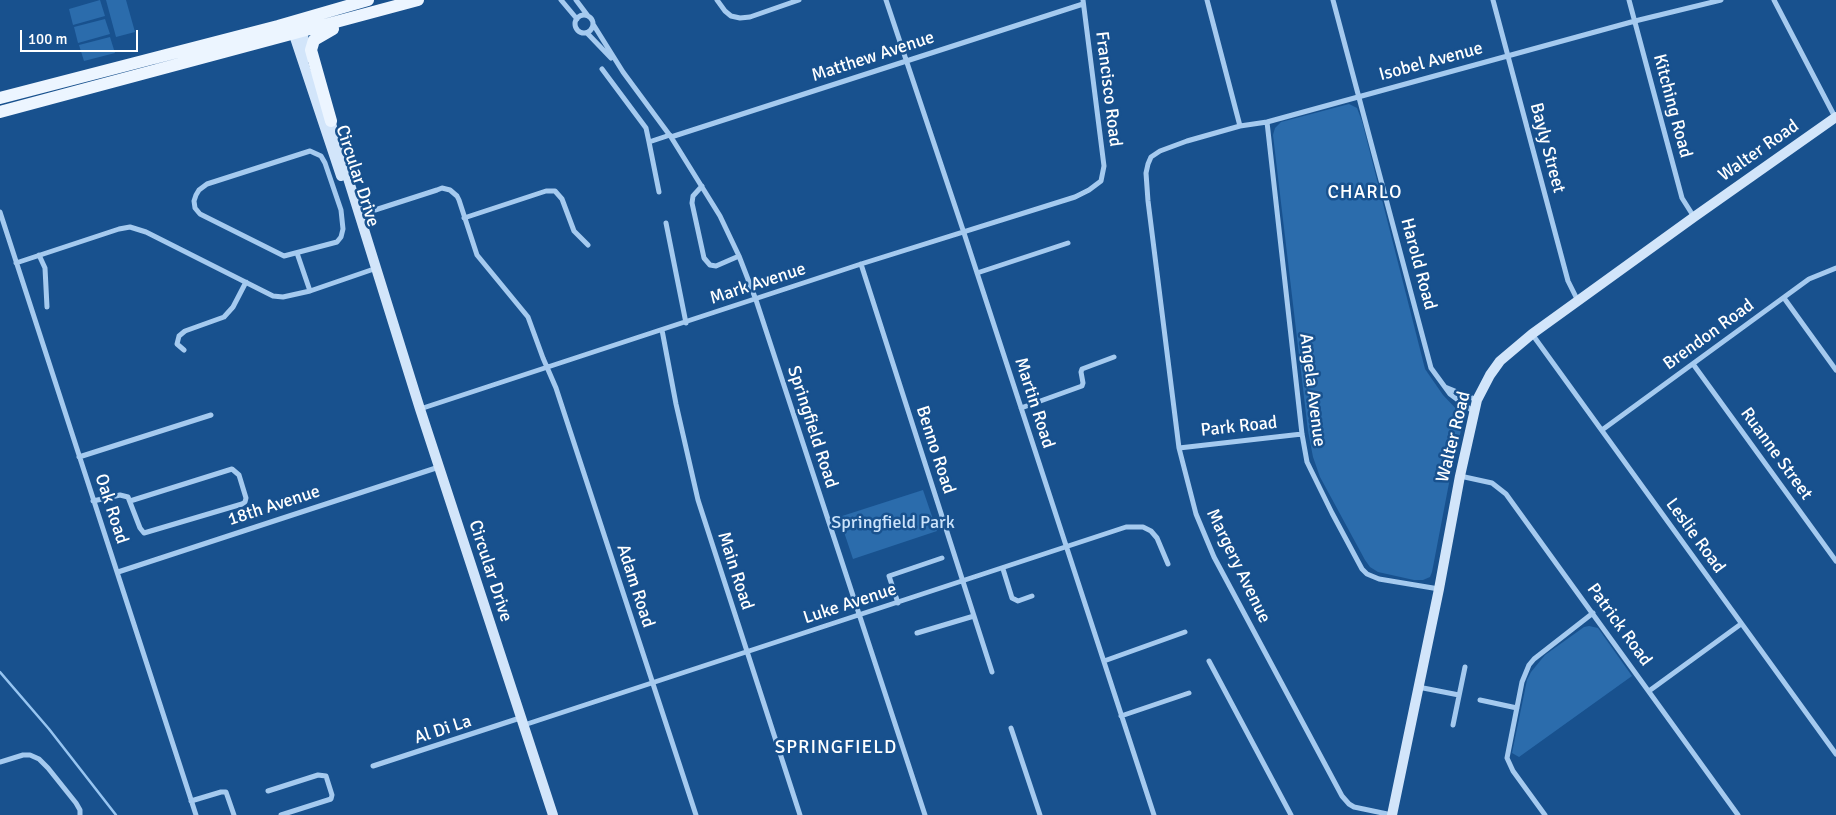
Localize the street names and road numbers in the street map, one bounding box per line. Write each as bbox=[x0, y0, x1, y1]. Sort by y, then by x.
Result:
street label: Matthew Avenue bbox=[809, 27, 937, 87]
street label: Francisco Road bbox=[1090, 30, 1126, 148]
street label: Isobel Avenue bbox=[1377, 38, 1485, 86]
street label: Kitching Road bbox=[1648, 52, 1696, 160]
street label: Bayly Street bbox=[1525, 101, 1569, 195]
street label: Walter Road bbox=[1715, 115, 1803, 187]
street label: Circular Drive bbox=[330, 122, 384, 230]
street label: Harold Road bbox=[1395, 216, 1441, 312]
street label: Mark Avenue bbox=[707, 258, 809, 310]
street label: Brendon Road bbox=[1659, 295, 1759, 375]
street label: Angela Avenue bbox=[1294, 332, 1330, 448]
street label: Martin Road bbox=[1009, 355, 1059, 451]
street label: Springfield Road bbox=[782, 363, 842, 491]
street label: Walter Road bbox=[1432, 389, 1476, 485]
street label: Benno Road bbox=[911, 403, 959, 497]
street label: Ruanne Street bbox=[1735, 404, 1817, 504]
street label: Park Road bbox=[1200, 412, 1278, 442]
street label: Oak Road bbox=[90, 471, 132, 547]
street label: 18th Avenue bbox=[225, 481, 323, 531]
street label: Leslie Road bbox=[1661, 494, 1729, 578]
street label: Margery Avenue bbox=[1201, 505, 1275, 627]
street label: Circular Drive bbox=[463, 517, 517, 625]
street label: Main Road bbox=[712, 529, 758, 613]
street label: Adam Road bbox=[611, 542, 659, 630]
street label: Luke Avenue bbox=[801, 579, 899, 629]
street label: Patrick Road bbox=[1582, 579, 1656, 671]
street label: Al Di La bbox=[412, 711, 474, 749]

